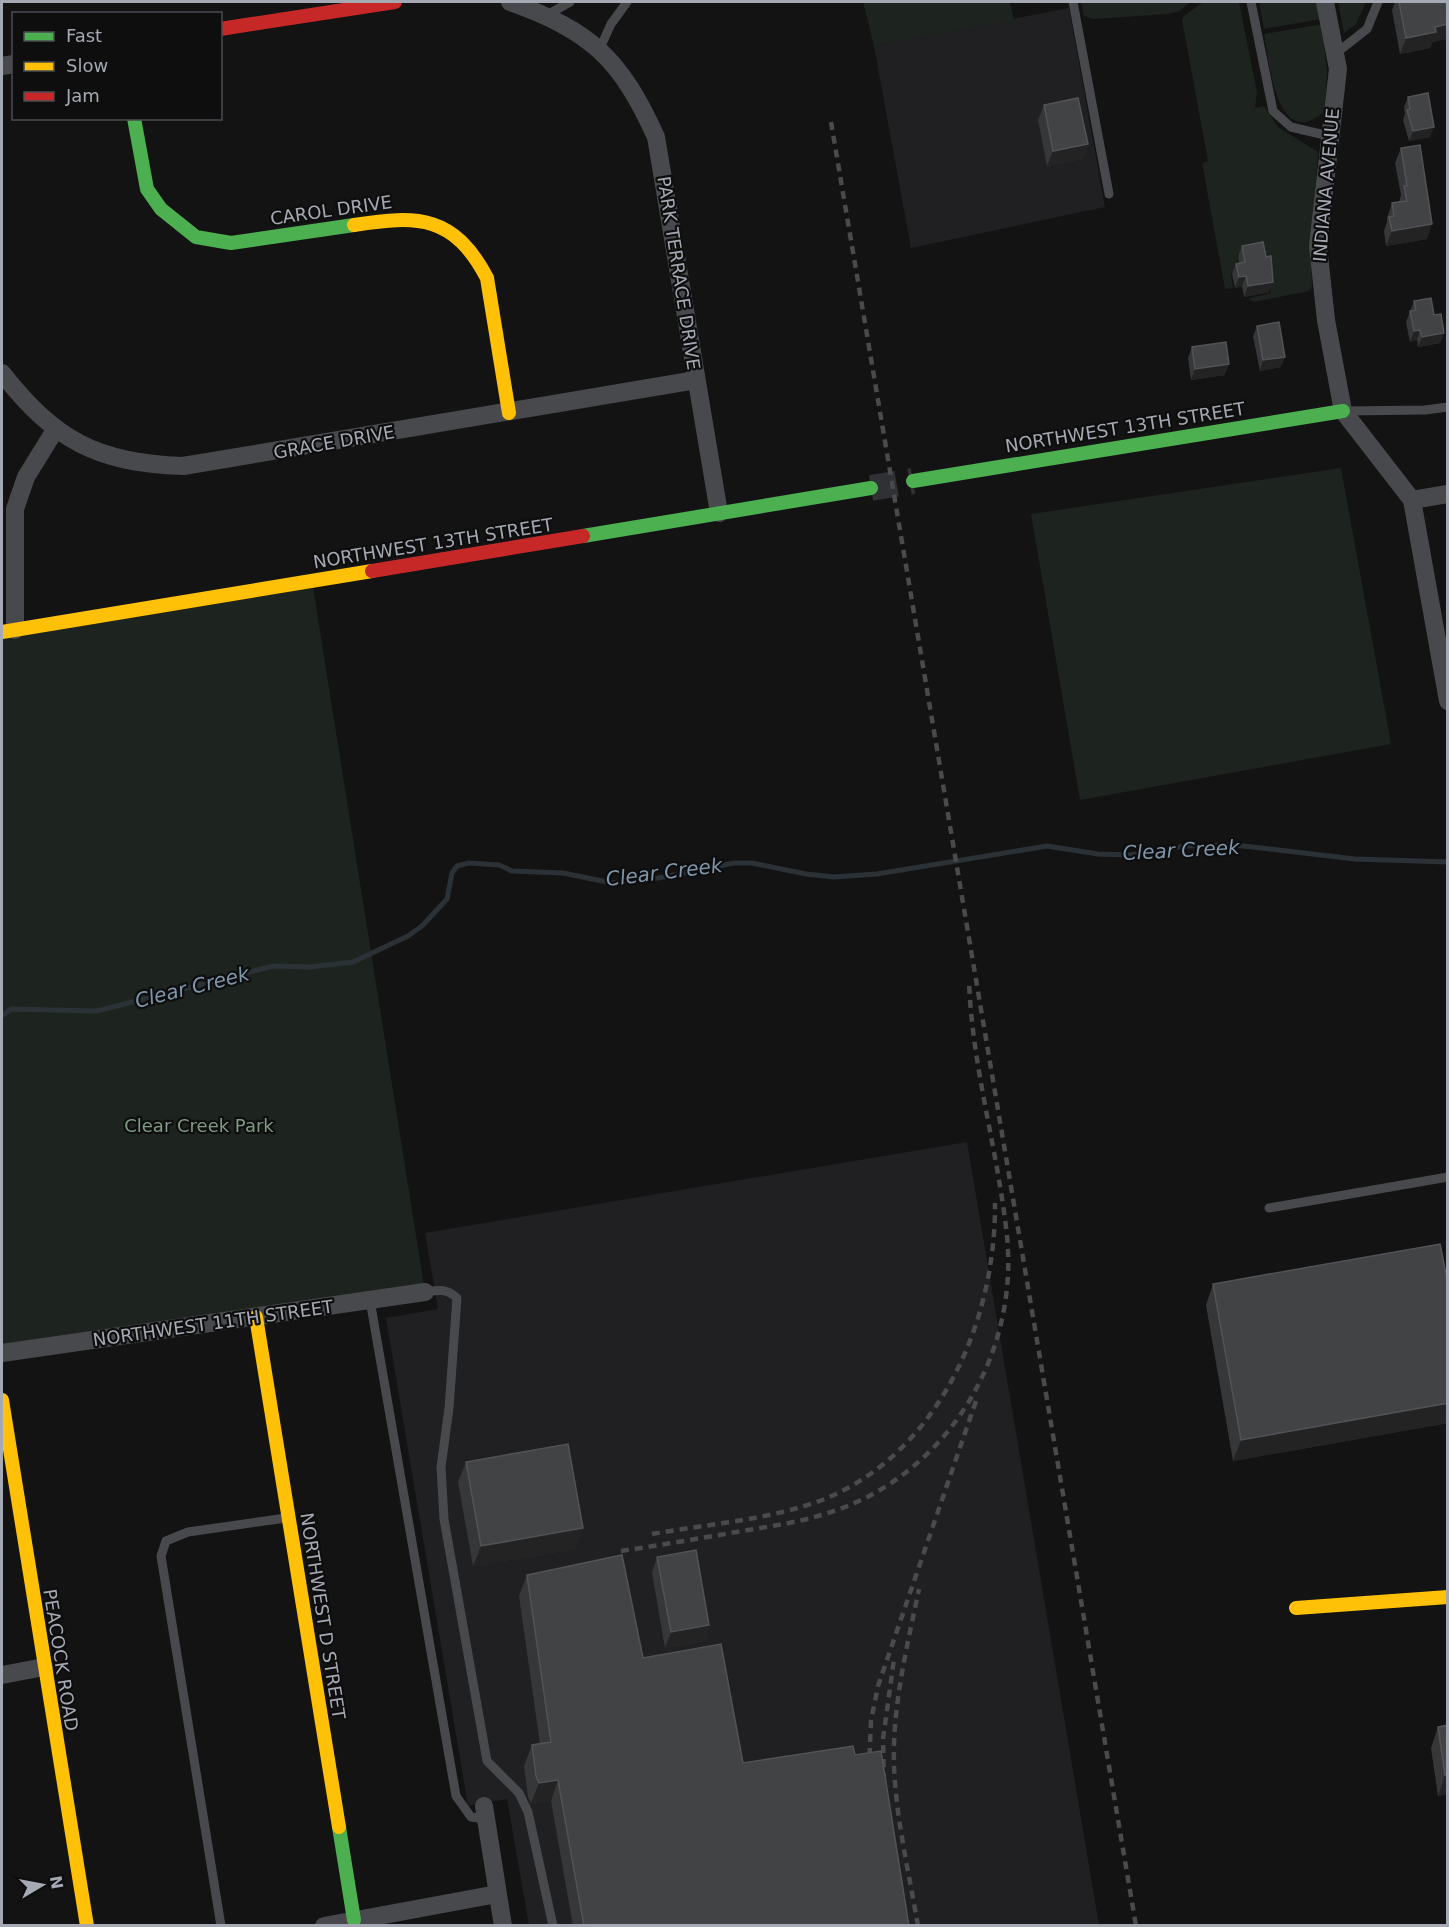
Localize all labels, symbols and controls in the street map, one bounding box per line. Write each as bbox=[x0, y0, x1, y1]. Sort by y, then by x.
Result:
legend bbox=[12, 12, 222, 120]
text: Fast bbox=[66, 25, 102, 46]
text: Slow bbox=[66, 55, 108, 76]
text: Jam bbox=[65, 85, 100, 106]
street label: INDIANA AVENUE bbox=[1309, 107, 1343, 263]
street label: PARK TERRACE DRIVE bbox=[653, 175, 705, 371]
street label: CAROL DRIVE bbox=[269, 191, 393, 229]
street label: NORTHWEST 13TH STREET bbox=[1004, 398, 1247, 456]
street label: GRACE DRIVE bbox=[272, 421, 396, 463]
street label: NORTHWEST 13TH STREET bbox=[312, 514, 555, 572]
water label: Clear Creek bbox=[1122, 835, 1241, 865]
water label: Clear Creek bbox=[604, 853, 725, 891]
water label: Clear Creek bbox=[132, 961, 253, 1013]
park label: Clear Creek Park bbox=[124, 1115, 274, 1136]
street label: NORTHWEST 11TH STREET bbox=[91, 1296, 336, 1350]
street label: NORTHWEST D STREET bbox=[296, 1511, 350, 1722]
street label: PEACOCK ROAD bbox=[39, 1587, 83, 1733]
north arrow bbox=[12, 1855, 72, 1915]
text: N bbox=[46, 1874, 67, 1891]

